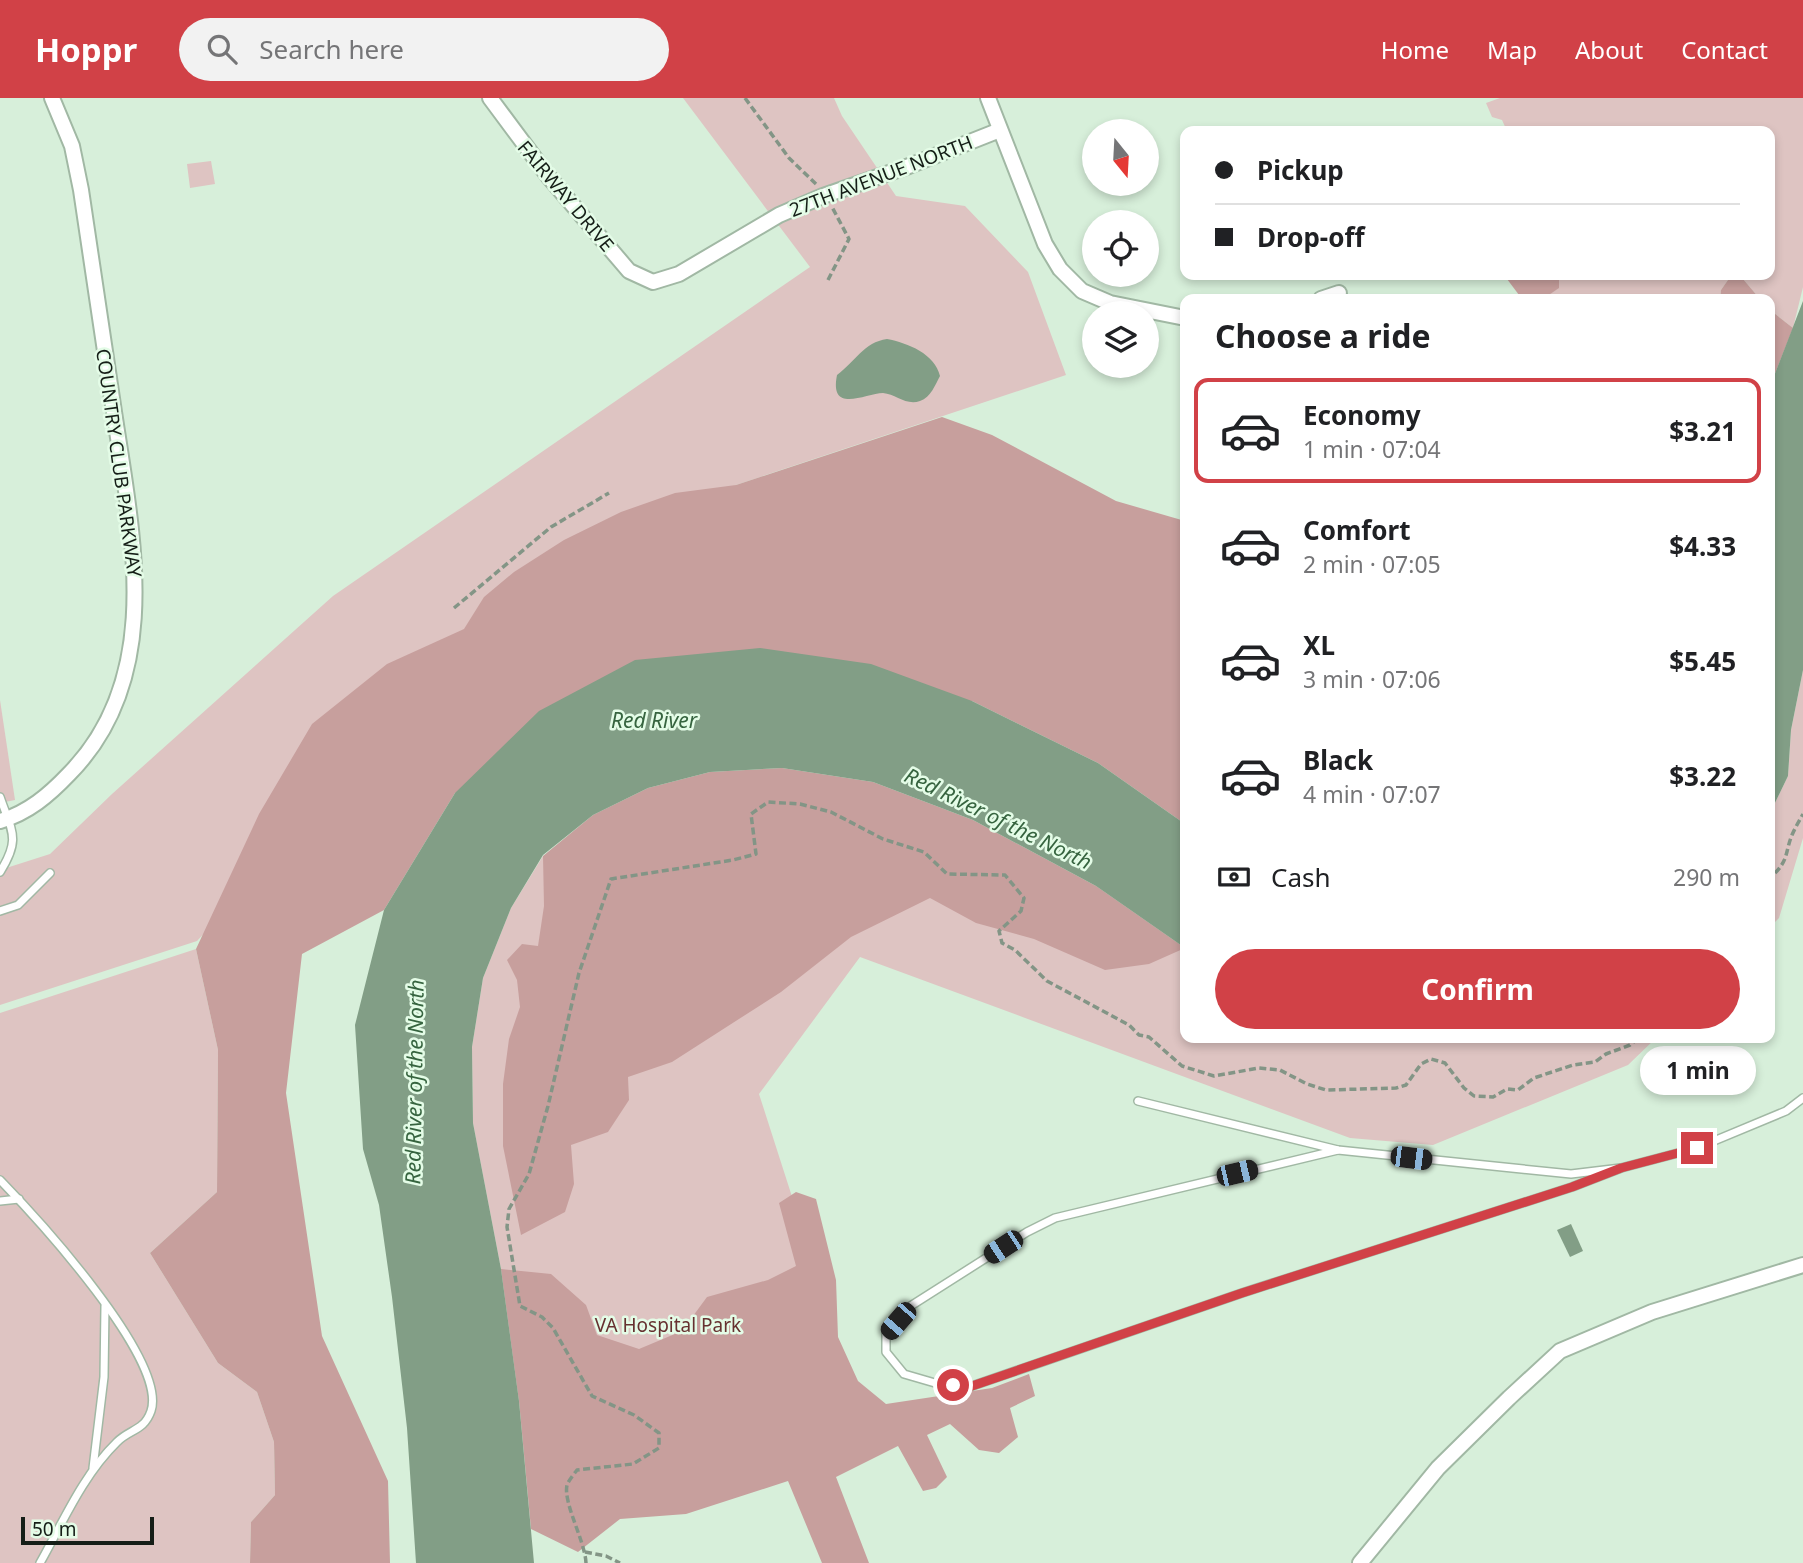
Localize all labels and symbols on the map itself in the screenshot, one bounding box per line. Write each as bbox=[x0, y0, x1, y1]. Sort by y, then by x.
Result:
north arrow bbox=[1082, 119, 1158, 196]
street label: 27TH AVENUE NORTH bbox=[786, 129, 976, 223]
street label: FAIRWAY DRIVE bbox=[512, 135, 620, 257]
street label: COUNTRY CLUB PARKWAY bbox=[90, 347, 148, 579]
water label: Red River bbox=[611, 706, 699, 734]
water label: Red River of the North bbox=[900, 761, 1097, 876]
water label: Red River of the North bbox=[398, 979, 430, 1185]
callout: 1 min bbox=[1639, 1046, 1755, 1096]
route end bbox=[1681, 1132, 1713, 1164]
car bbox=[1389, 1145, 1434, 1171]
car bbox=[1215, 1158, 1260, 1188]
car bbox=[980, 1227, 1027, 1267]
car bbox=[877, 1298, 920, 1344]
park label: VA Hospital Park bbox=[595, 1312, 741, 1338]
route start bbox=[937, 1369, 969, 1401]
scale bar bbox=[21, 1514, 154, 1546]

